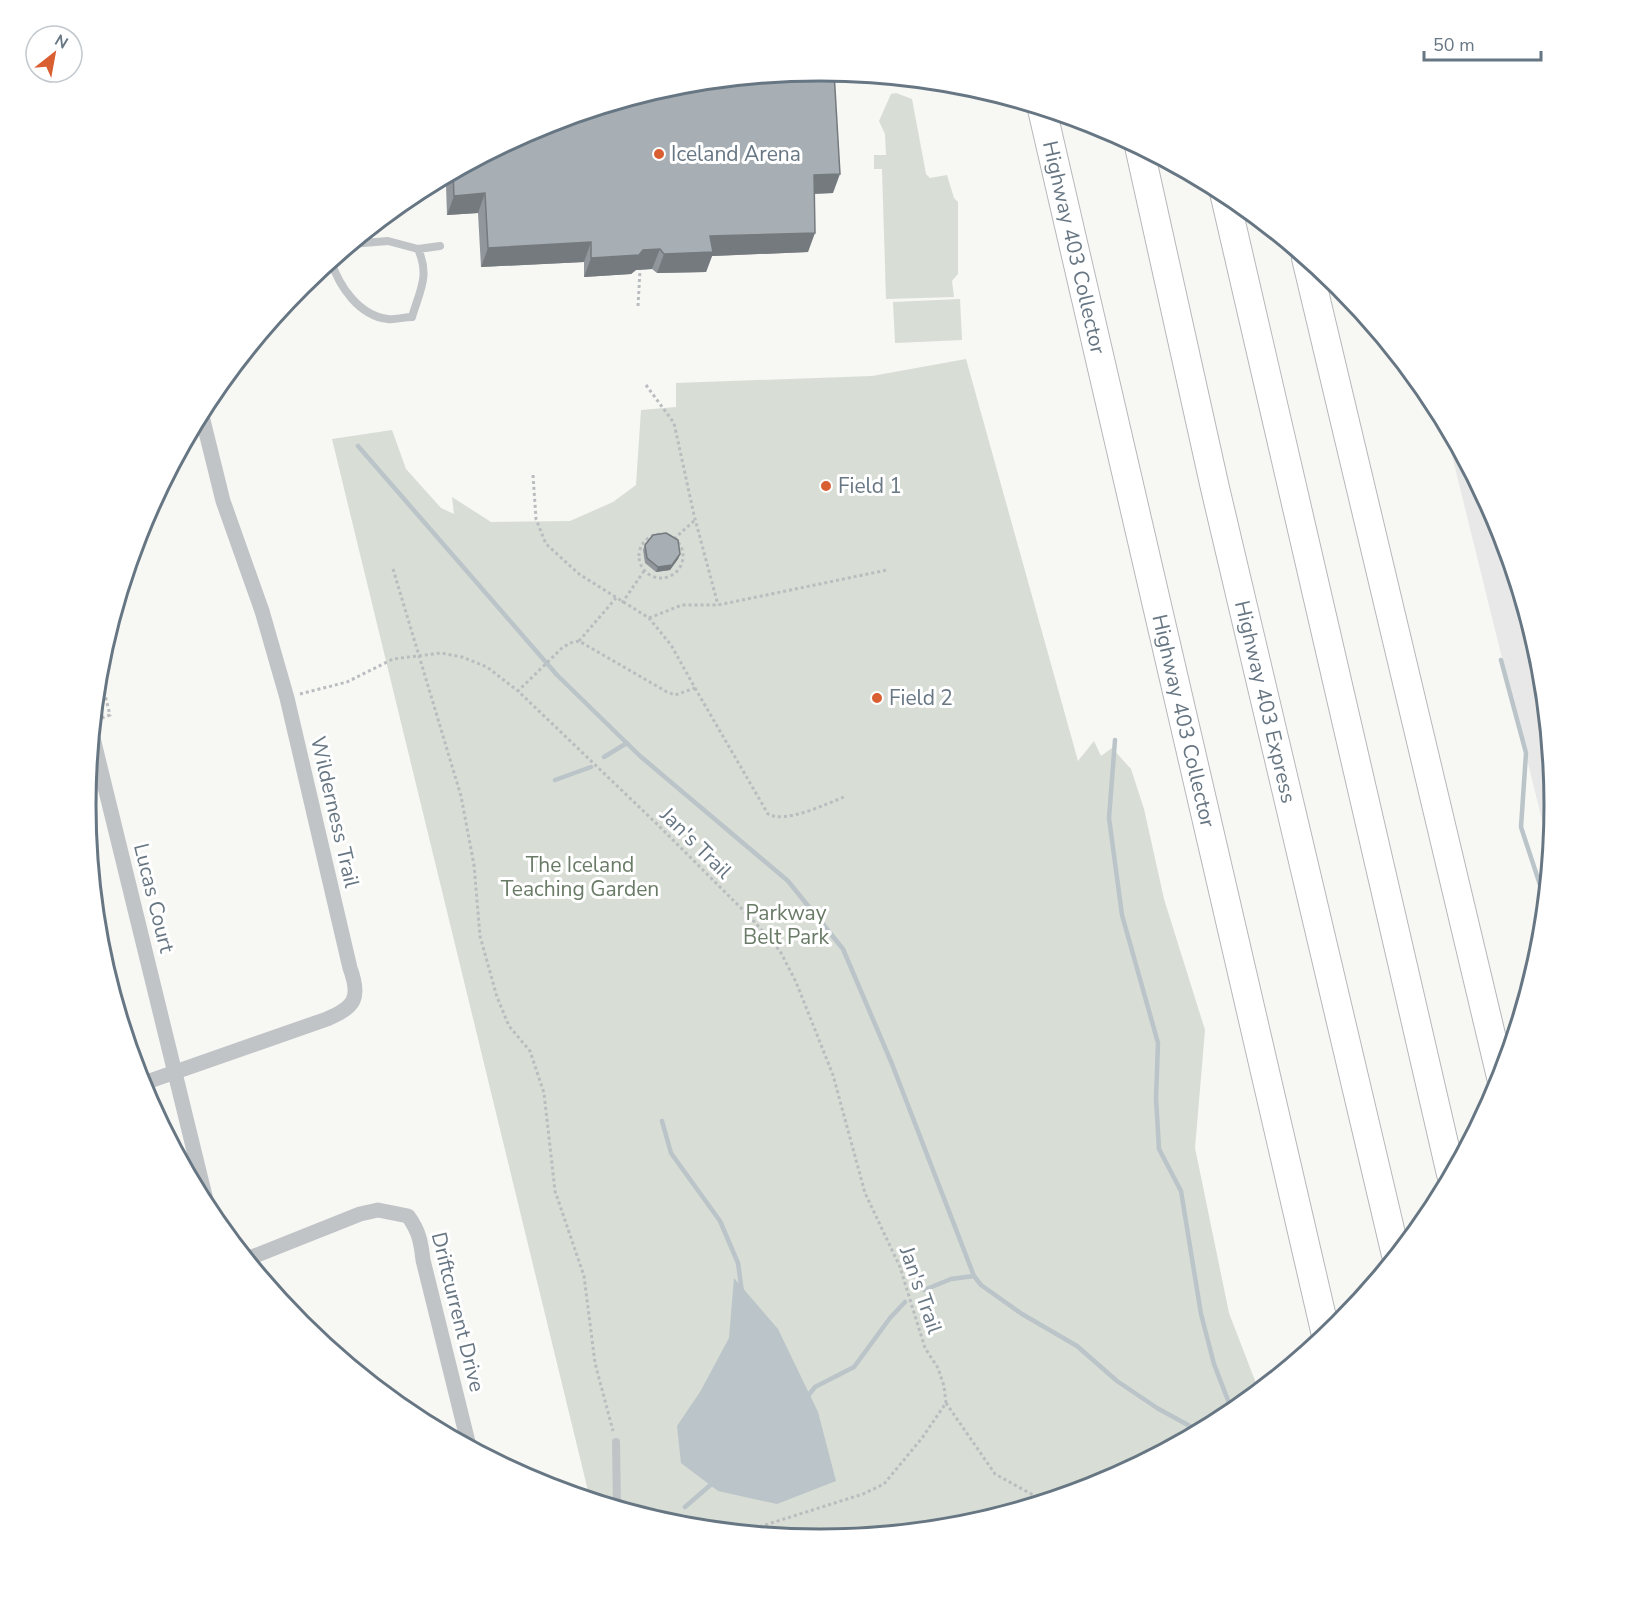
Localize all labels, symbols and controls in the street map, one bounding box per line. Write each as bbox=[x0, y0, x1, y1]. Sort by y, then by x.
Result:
north arrow bbox=[24, 24, 84, 84]
scale bar bbox=[1424, 24, 1541, 62]
text: N bbox=[50, 29, 72, 55]
text: 50 m bbox=[1433, 33, 1475, 57]
street label: Highway 403 Collector bbox=[1036, 138, 1112, 357]
place label: Iceland Arena bbox=[671, 140, 801, 168]
marker: Iceland Arena bbox=[652, 147, 666, 161]
place label: Field 1 bbox=[838, 472, 902, 500]
marker: Field 1 bbox=[819, 479, 833, 493]
street label: Highway 403 Express bbox=[1228, 598, 1303, 806]
street label: Highway 403 Collector bbox=[1146, 612, 1222, 830]
place label: Field 2 bbox=[889, 684, 953, 712]
marker: Field 2 bbox=[870, 691, 884, 705]
street label: Wilderness Trail bbox=[304, 734, 366, 891]
street label: Jan's Trail bbox=[653, 800, 739, 886]
street label: Lucas Court bbox=[127, 841, 181, 956]
park label: The Iceland Teaching Garden bbox=[501, 851, 659, 903]
park label: Parkway Belt Park bbox=[743, 899, 830, 951]
street label: Driftcurrent Drive bbox=[425, 1229, 491, 1395]
street label: Jan's Trail bbox=[893, 1242, 949, 1338]

